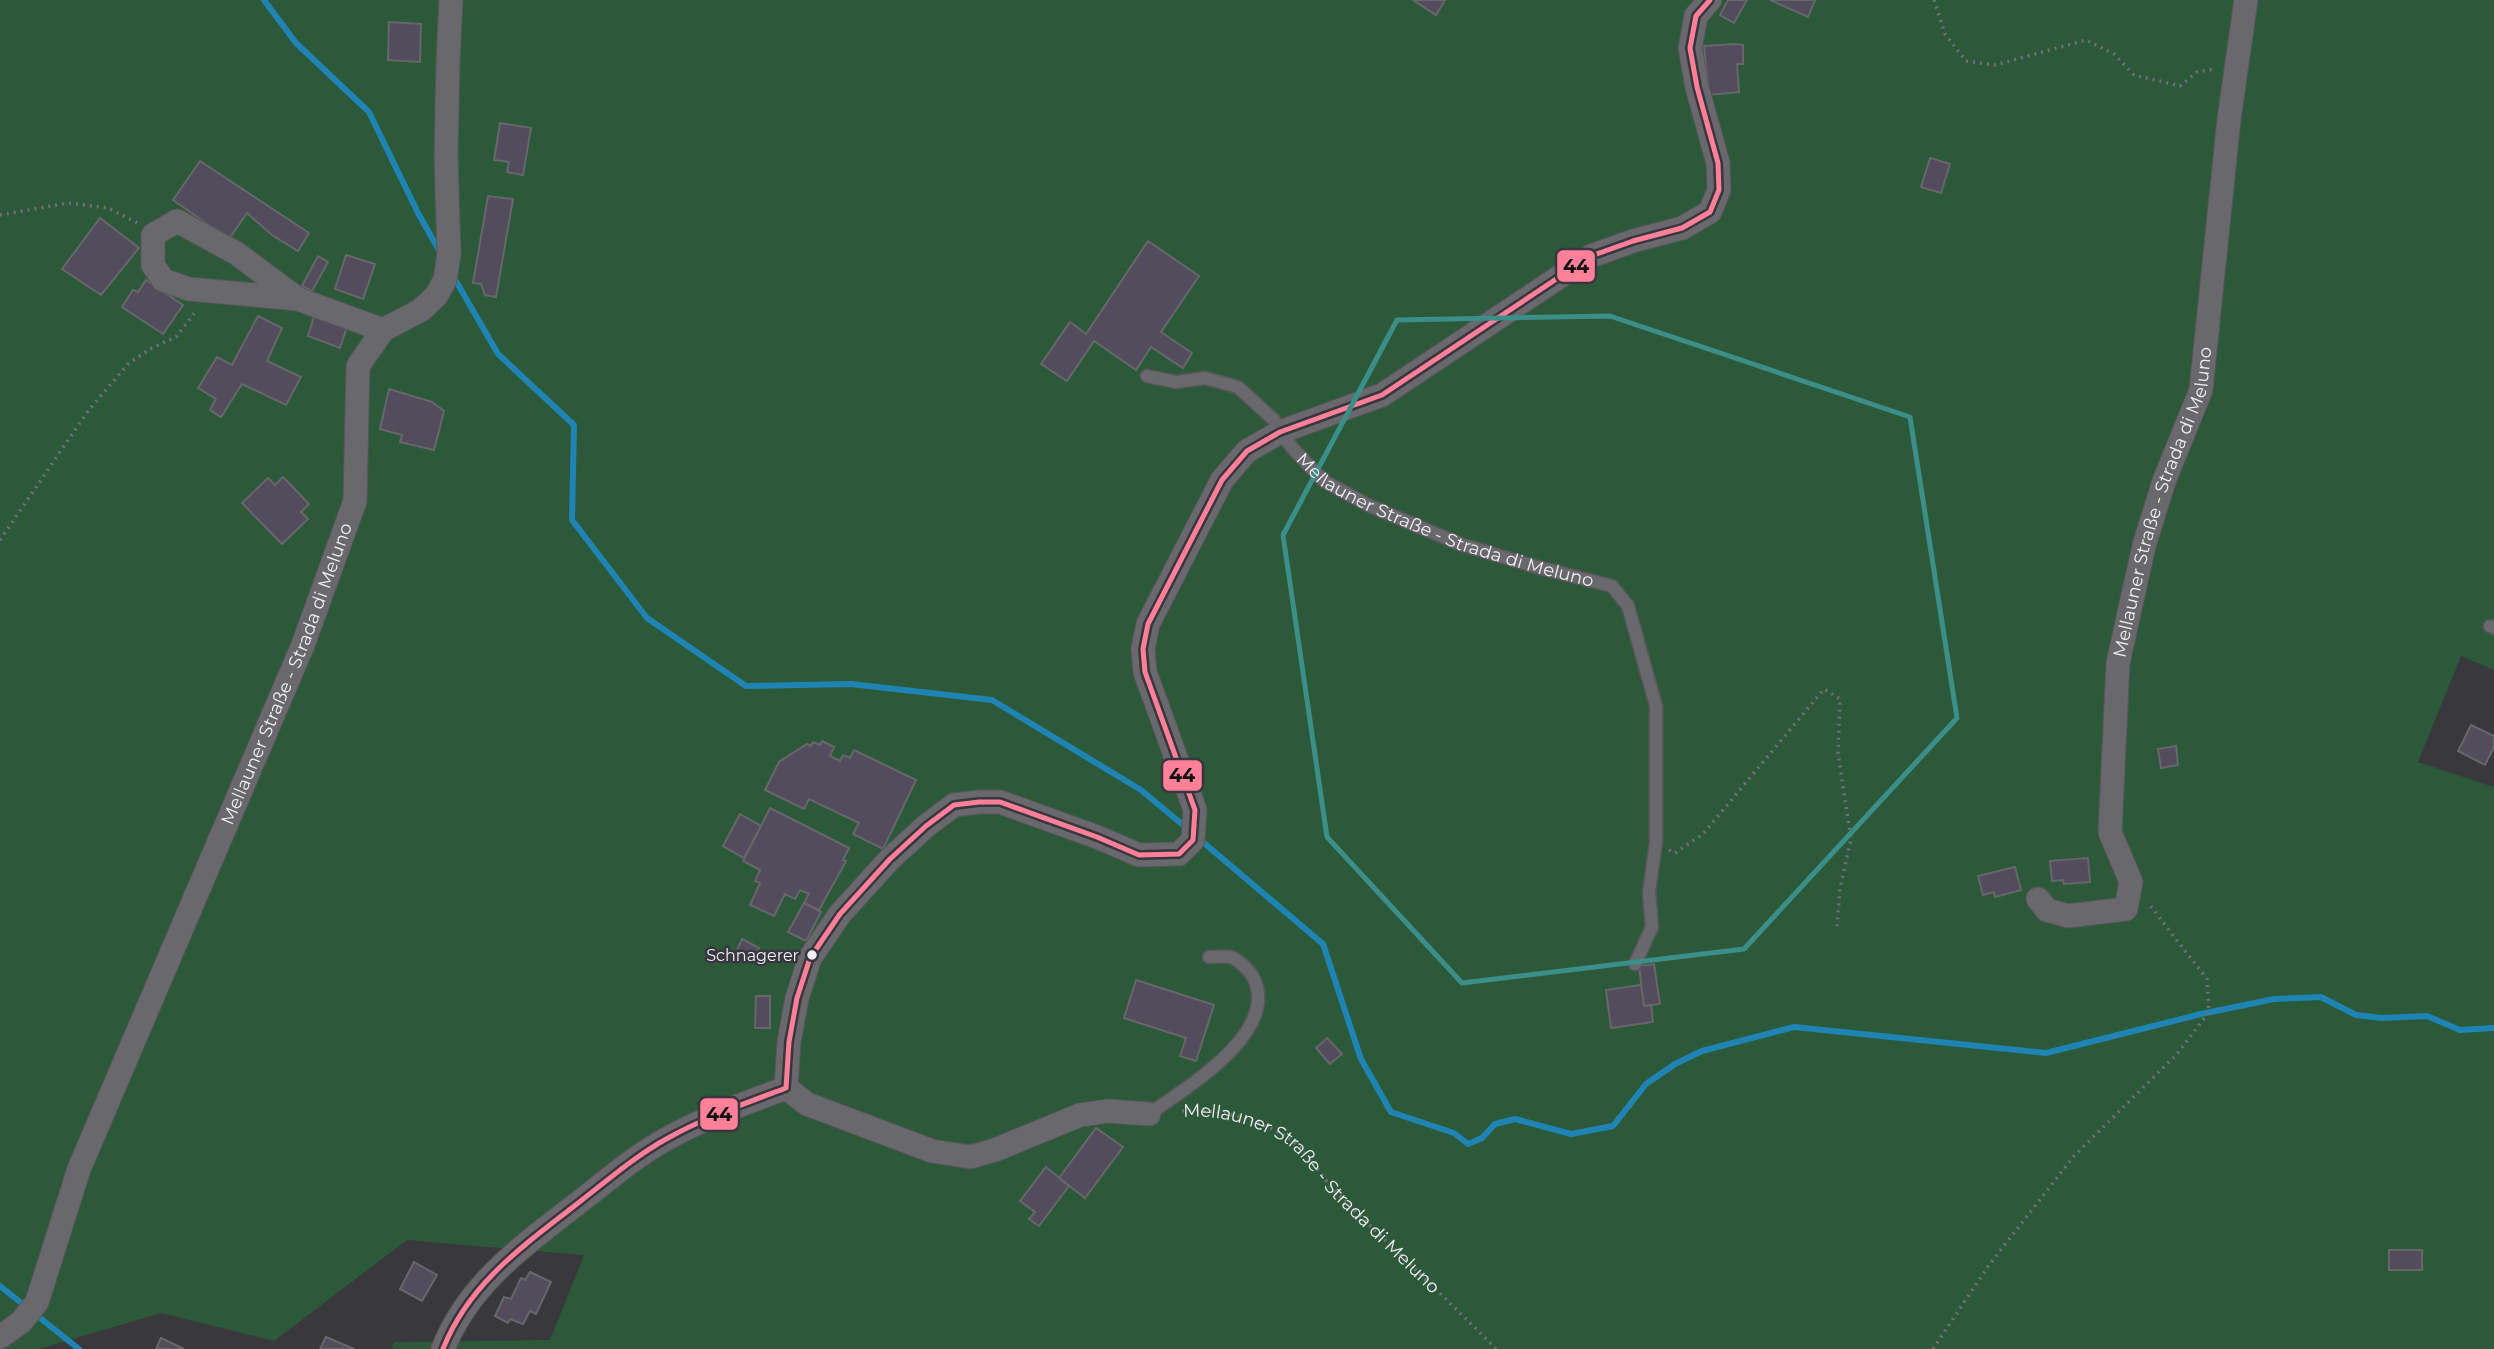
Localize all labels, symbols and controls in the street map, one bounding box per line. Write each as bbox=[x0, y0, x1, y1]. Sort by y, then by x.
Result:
line badge: 44 bbox=[1556, 249, 1596, 283]
text: 44 bbox=[1563, 255, 1589, 278]
street label: Mellauner Straße - Strada di Meluno bbox=[2109, 346, 2216, 660]
street label: Mellauner Straße - Strada di Meluno bbox=[1292, 448, 1596, 592]
street label: Mellauner Straße - Strada di Meluno bbox=[216, 520, 357, 828]
line badge: 44 bbox=[1162, 759, 1203, 792]
text: 44 bbox=[1169, 764, 1195, 787]
place label: Schnagerer bbox=[706, 946, 799, 965]
marker: Schnagerer bbox=[805, 948, 819, 962]
line badge: 44 bbox=[699, 1097, 739, 1131]
street label: Mellauner Straße - Strada di Meluno bbox=[1183, 1099, 1445, 1298]
text: 44 bbox=[706, 1103, 732, 1126]

